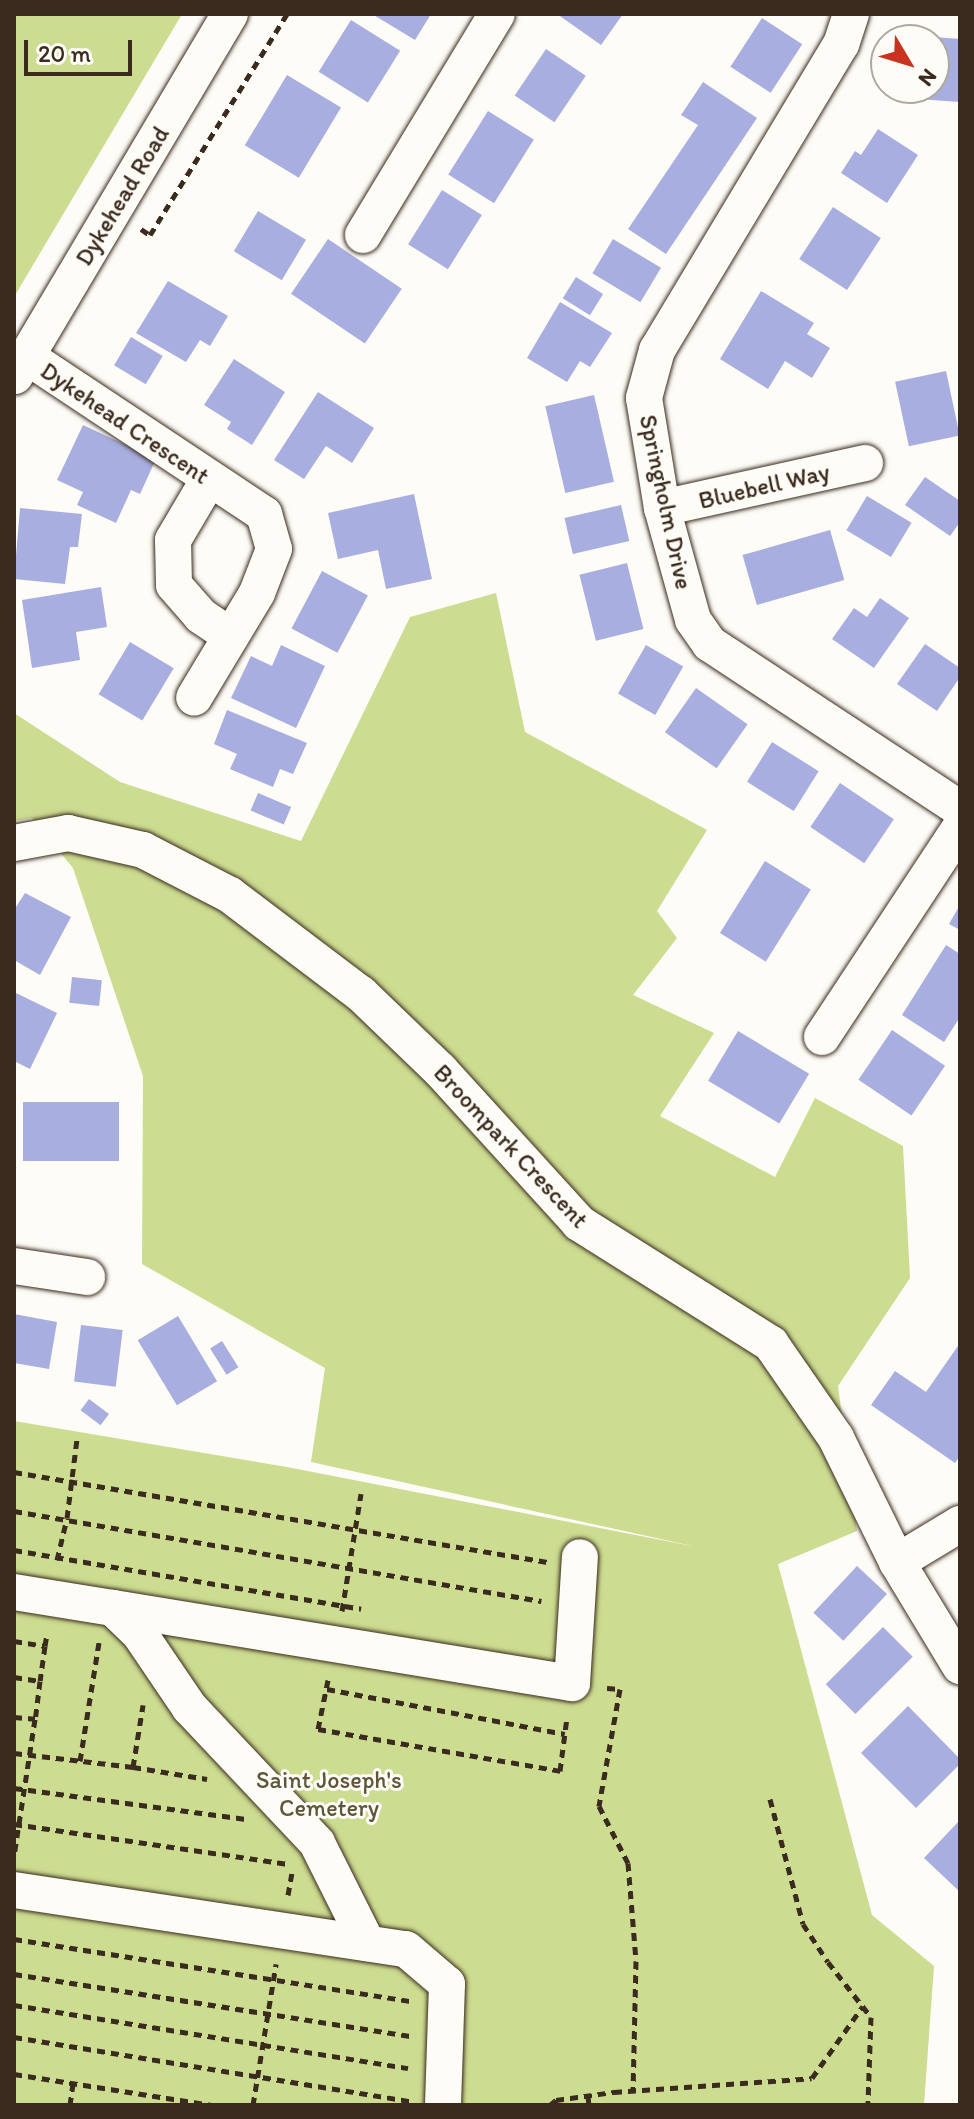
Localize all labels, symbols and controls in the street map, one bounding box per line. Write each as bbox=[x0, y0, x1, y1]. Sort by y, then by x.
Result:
scale bar bbox=[28, 24, 136, 74]
north arrow bbox=[870, 24, 950, 104]
text: 20 m bbox=[38, 39, 91, 68]
text: N bbox=[913, 64, 943, 92]
street label: Dykehead Road bbox=[69, 121, 175, 271]
street label: Dykehead Crescent bbox=[35, 356, 215, 490]
street label: Springholm Drive bbox=[633, 412, 699, 592]
street label: Bluebell Way bbox=[696, 457, 832, 515]
street label: Broompark Crescent bbox=[428, 1058, 594, 1234]
park label: Saint Joseph's Cemetery bbox=[256, 1766, 402, 1822]

